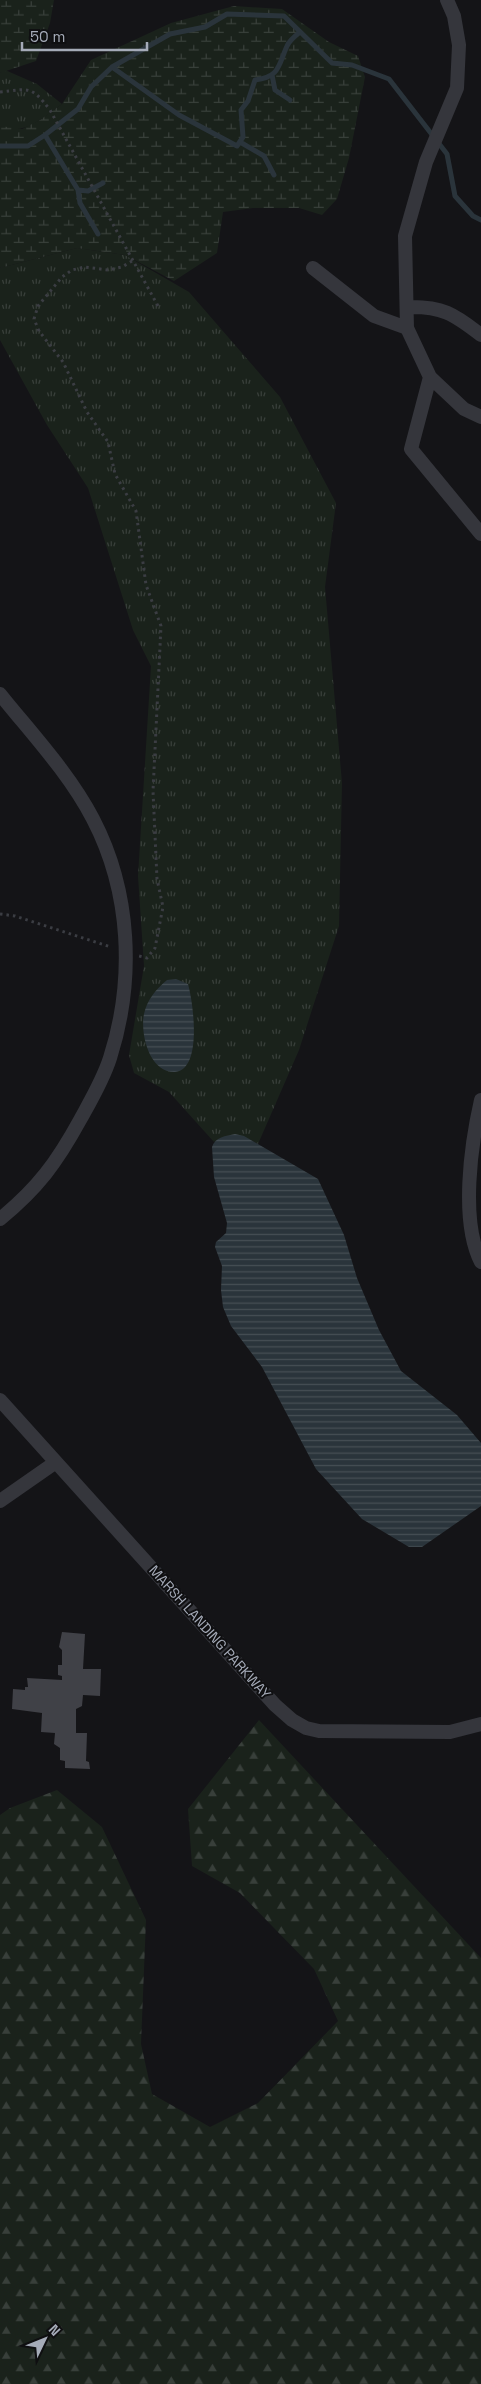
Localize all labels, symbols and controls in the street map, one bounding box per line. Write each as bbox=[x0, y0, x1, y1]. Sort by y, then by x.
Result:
scale bar bbox=[22, 20, 148, 52]
text: 50 m bbox=[30, 27, 65, 46]
street label: MARSH LANDING PARKWAY bbox=[145, 1561, 275, 1703]
north arrow bbox=[20, 2314, 70, 2364]
text: N bbox=[45, 2321, 64, 2340]

